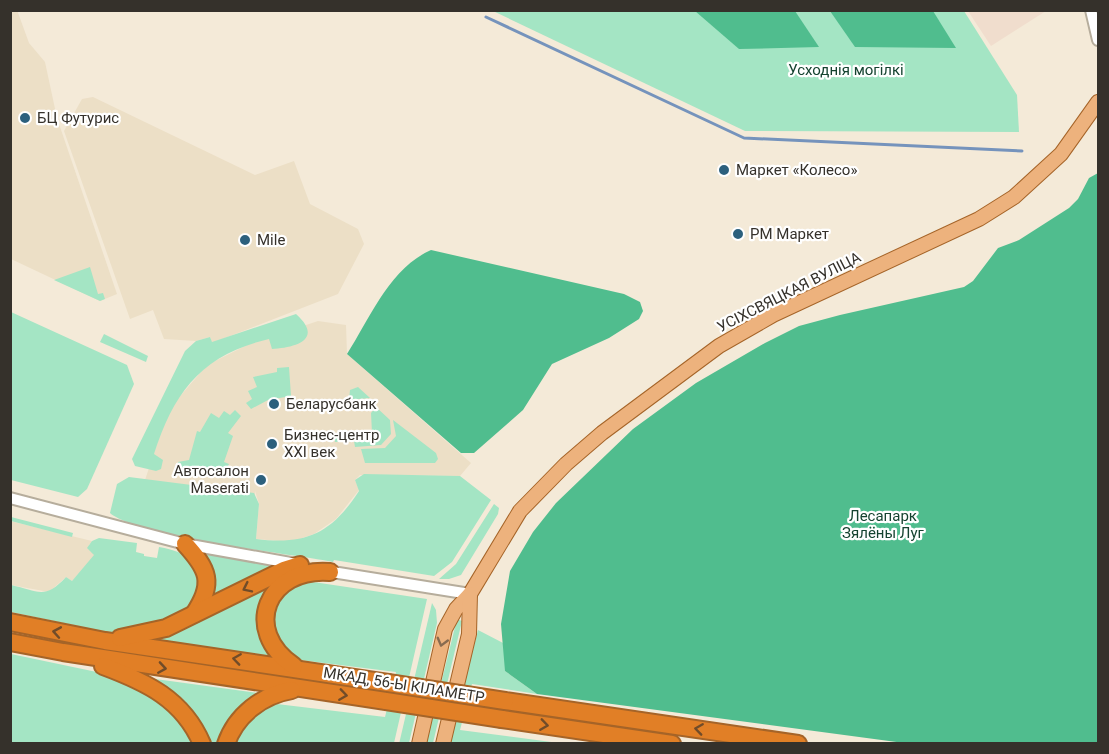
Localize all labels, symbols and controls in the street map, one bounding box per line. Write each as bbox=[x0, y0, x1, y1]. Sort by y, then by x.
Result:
park label: Усходнія могілкі bbox=[788, 61, 904, 79]
place label: БЦ Футурис bbox=[37, 109, 119, 127]
marker: БЦ Футурис bbox=[18, 111, 32, 125]
place label: Маркет «Колесо» bbox=[736, 161, 857, 179]
marker: Маркет «Колесо» bbox=[717, 163, 731, 177]
place label: РМ Маркет bbox=[750, 225, 829, 243]
marker: РМ Маркет bbox=[731, 227, 745, 241]
place label: Mile bbox=[257, 231, 285, 249]
marker: Mile bbox=[238, 233, 252, 247]
street label: УСІХСВЯЦКАЯ ВУЛІЦА bbox=[714, 248, 864, 336]
place label: Беларусбанк bbox=[286, 395, 377, 413]
marker: Беларусбанк bbox=[267, 397, 281, 411]
place label: Бизнес-центр XXI век bbox=[284, 426, 379, 461]
marker: Бизнес-центр XXI век bbox=[265, 437, 279, 451]
place label: Автосалон Maserati bbox=[173, 462, 249, 497]
marker: Автосалон Maserati bbox=[254, 473, 268, 487]
park label: Лесапарк Зялёны Луг bbox=[842, 507, 925, 542]
one-way arrow bbox=[242, 581, 253, 592]
one-way arrow bbox=[53, 626, 63, 639]
one-way arrow bbox=[437, 636, 449, 647]
one-way arrow bbox=[233, 654, 242, 666]
one-way arrow bbox=[158, 661, 167, 673]
street label: МКАД, 56-Ы КІЛАМЕТР bbox=[322, 663, 486, 707]
one-way arrow bbox=[338, 688, 347, 701]
one-way arrow bbox=[540, 718, 549, 730]
one-way arrow bbox=[694, 723, 704, 735]

